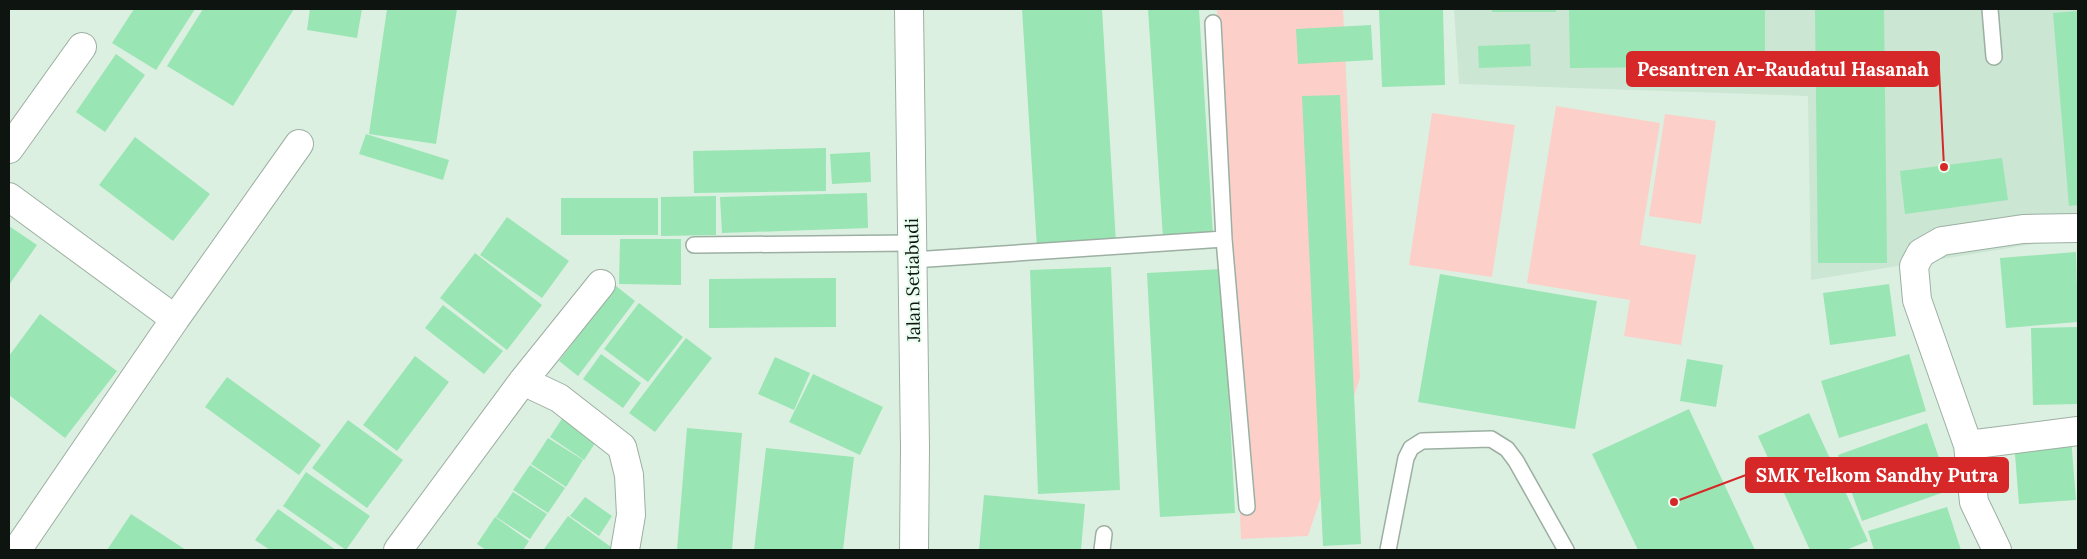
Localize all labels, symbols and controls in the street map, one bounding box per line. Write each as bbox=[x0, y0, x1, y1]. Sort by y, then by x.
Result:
callout: Pesantren Ar-Raudatul Hasanah bbox=[1627, 52, 1939, 86]
text: Pesantren Ar-Raudatul Hasanah bbox=[1637, 57, 1929, 81]
street label: Jalan Setiabudi bbox=[900, 218, 925, 343]
callout: SMK Telkom Sandhy Putra bbox=[1746, 458, 2008, 492]
text: SMK Telkom Sandhy Putra bbox=[1756, 463, 1998, 487]

